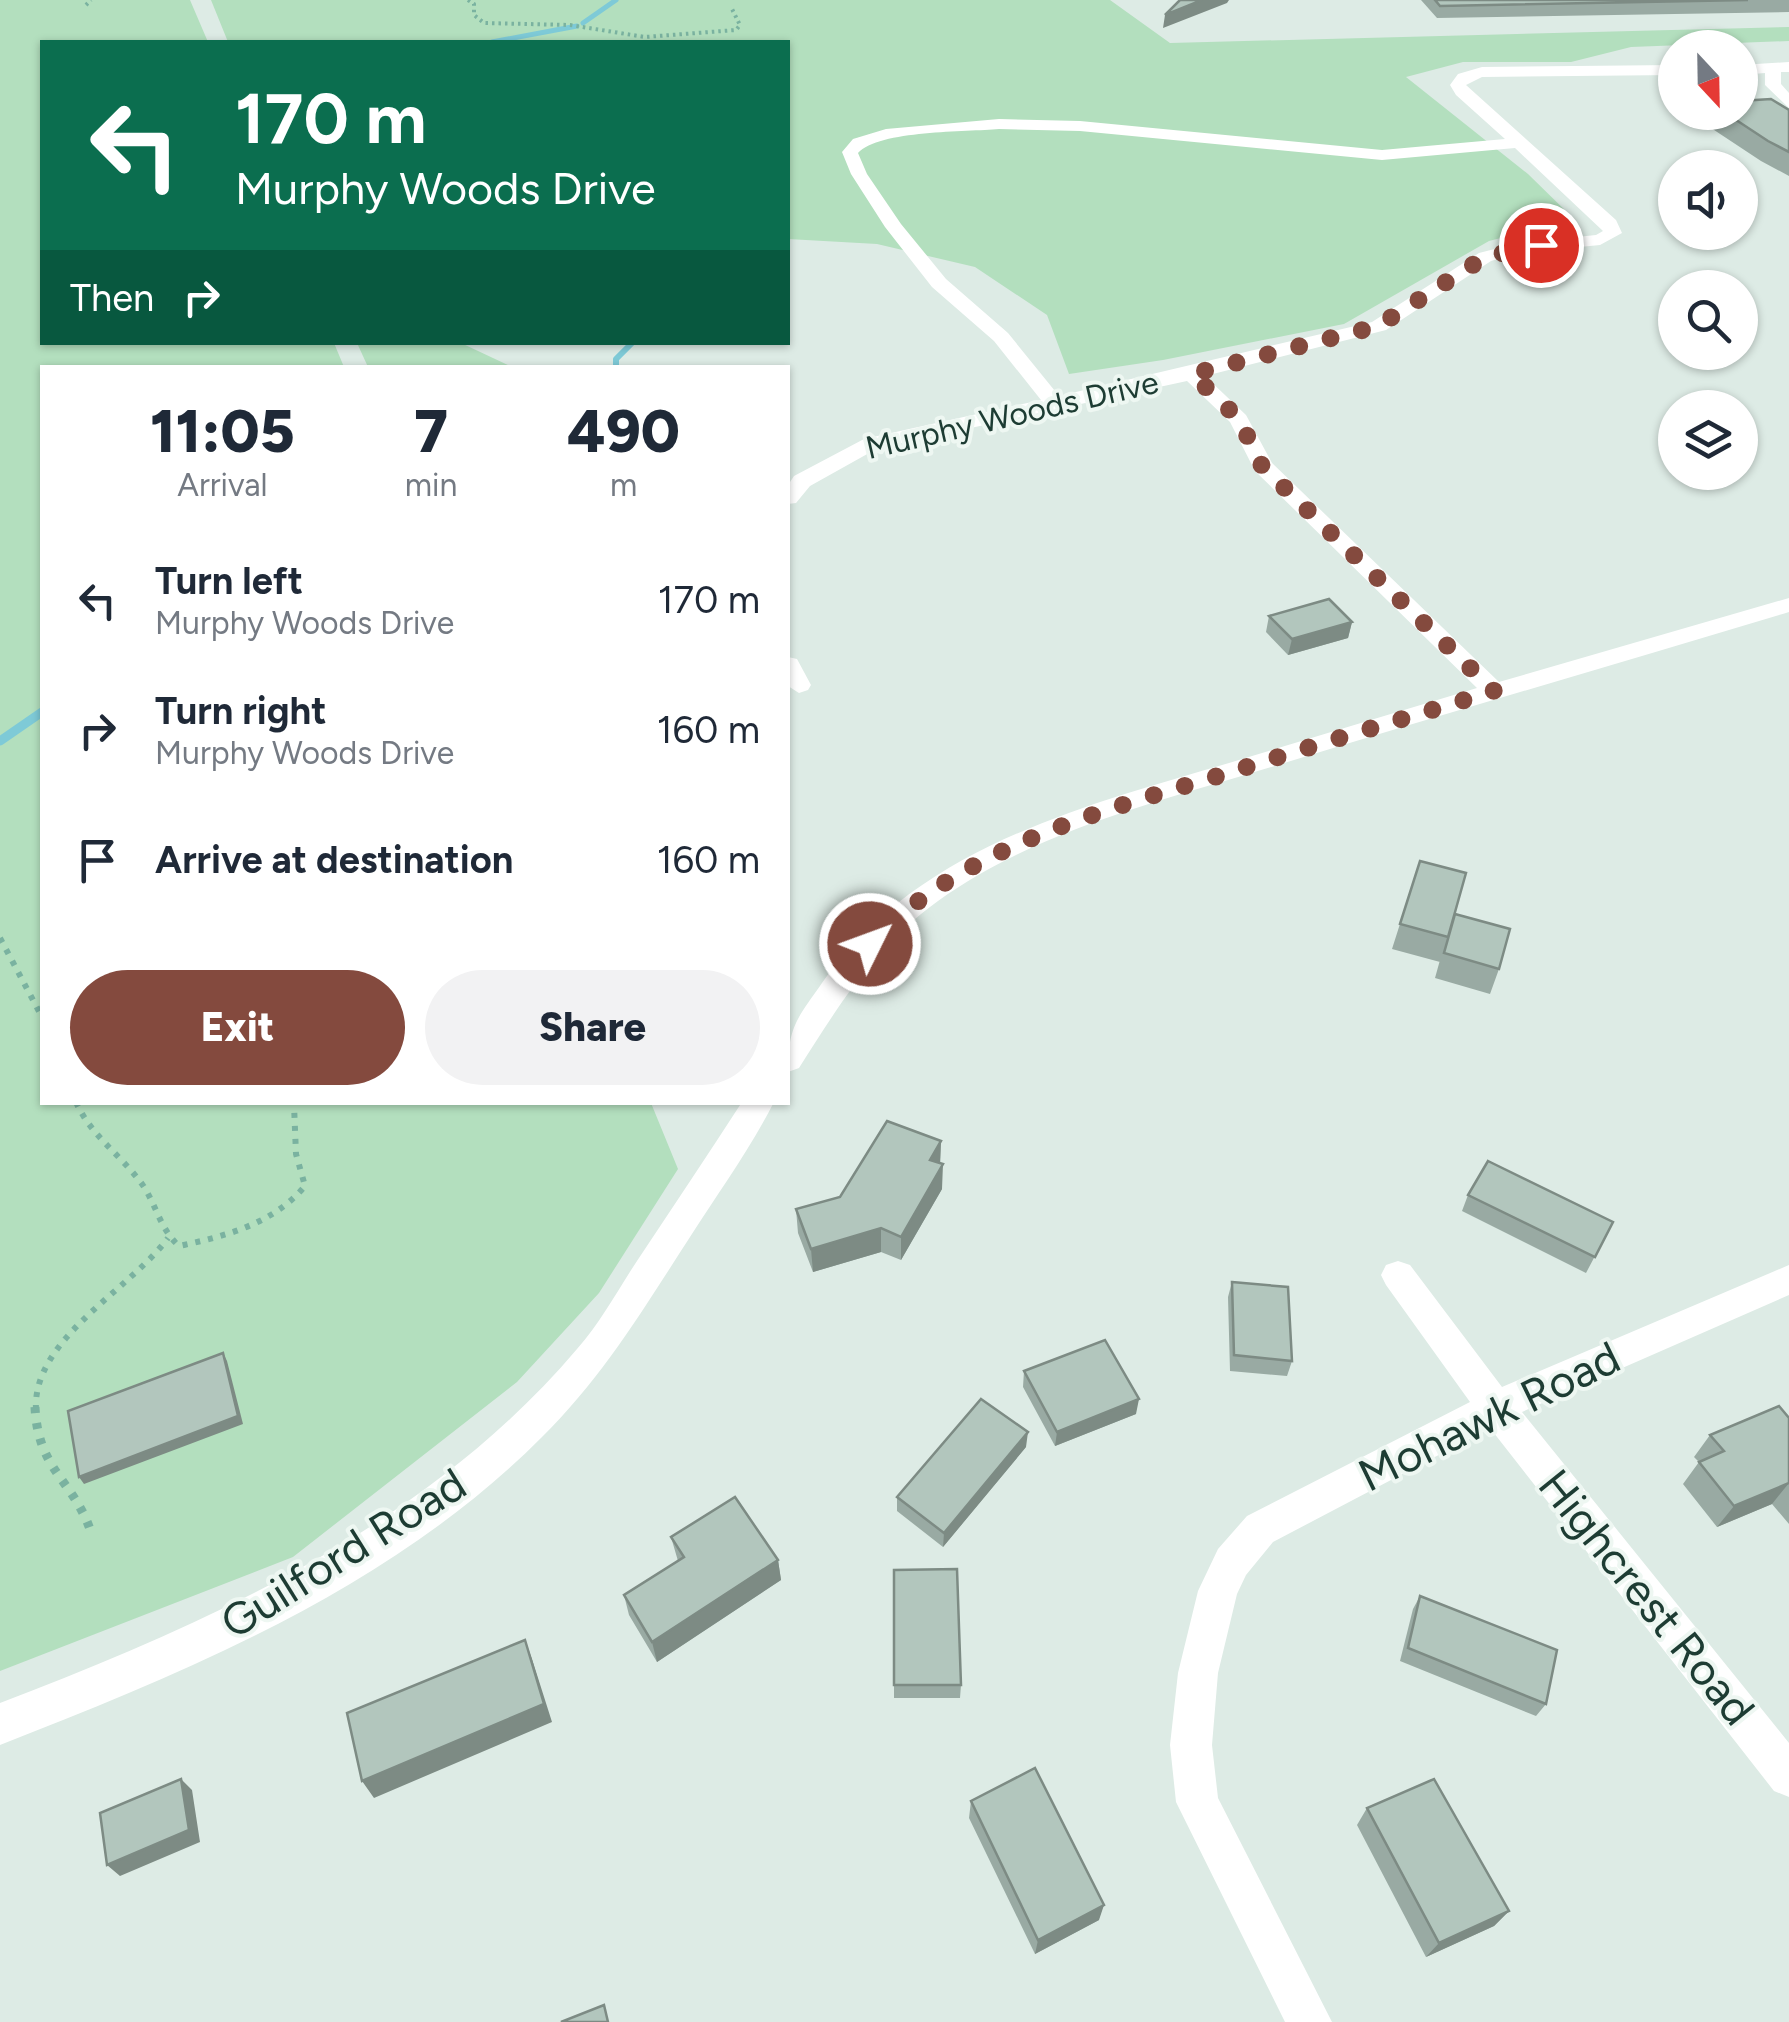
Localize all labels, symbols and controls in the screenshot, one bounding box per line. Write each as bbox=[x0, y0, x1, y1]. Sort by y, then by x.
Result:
north arrow bbox=[1658, 30, 1758, 130]
map controls bbox=[1658, 30, 1758, 490]
text: 170 m bbox=[235, 76, 427, 161]
icon: left bbox=[70, 80, 200, 210]
button: sound bbox=[1658, 150, 1758, 250]
text: Murphy Woods Drive bbox=[235, 161, 656, 215]
pin bbox=[1499, 203, 1584, 288]
icon: arrive bbox=[1514, 218, 1569, 273]
icon: right bbox=[174, 270, 229, 325]
button: search bbox=[1658, 270, 1758, 370]
text: Then bbox=[70, 275, 154, 321]
street label: Murphy Woods Drive bbox=[862, 363, 1162, 467]
button: layers bbox=[1658, 390, 1758, 490]
text: 11:05 bbox=[150, 395, 295, 467]
text: 7 bbox=[414, 395, 448, 467]
text: 490 bbox=[567, 395, 680, 467]
text: Arrival bbox=[177, 466, 268, 504]
text: min bbox=[405, 466, 457, 504]
text: m bbox=[610, 466, 637, 504]
text: Turn left bbox=[155, 558, 303, 604]
icon: left bbox=[70, 573, 125, 628]
text: 170 m bbox=[658, 577, 760, 623]
text: Murphy Woods Drive bbox=[155, 604, 454, 642]
text: Turn right bbox=[155, 688, 327, 734]
icon: right bbox=[70, 703, 125, 758]
text: 160 m bbox=[657, 707, 760, 753]
text: Murphy Woods Drive bbox=[155, 734, 454, 772]
icon: arrive bbox=[70, 833, 125, 888]
text: Arrive at destination bbox=[155, 837, 513, 883]
text: 160 m bbox=[657, 837, 760, 883]
position arrow bbox=[818, 892, 922, 996]
button: Exit bbox=[70, 970, 405, 1085]
button: Share bbox=[425, 970, 760, 1085]
street label: Mohawk Road bbox=[1350, 1330, 1628, 1502]
street label: Guilford Road bbox=[211, 1456, 475, 1650]
street label: Highcrest Road bbox=[1528, 1459, 1766, 1735]

